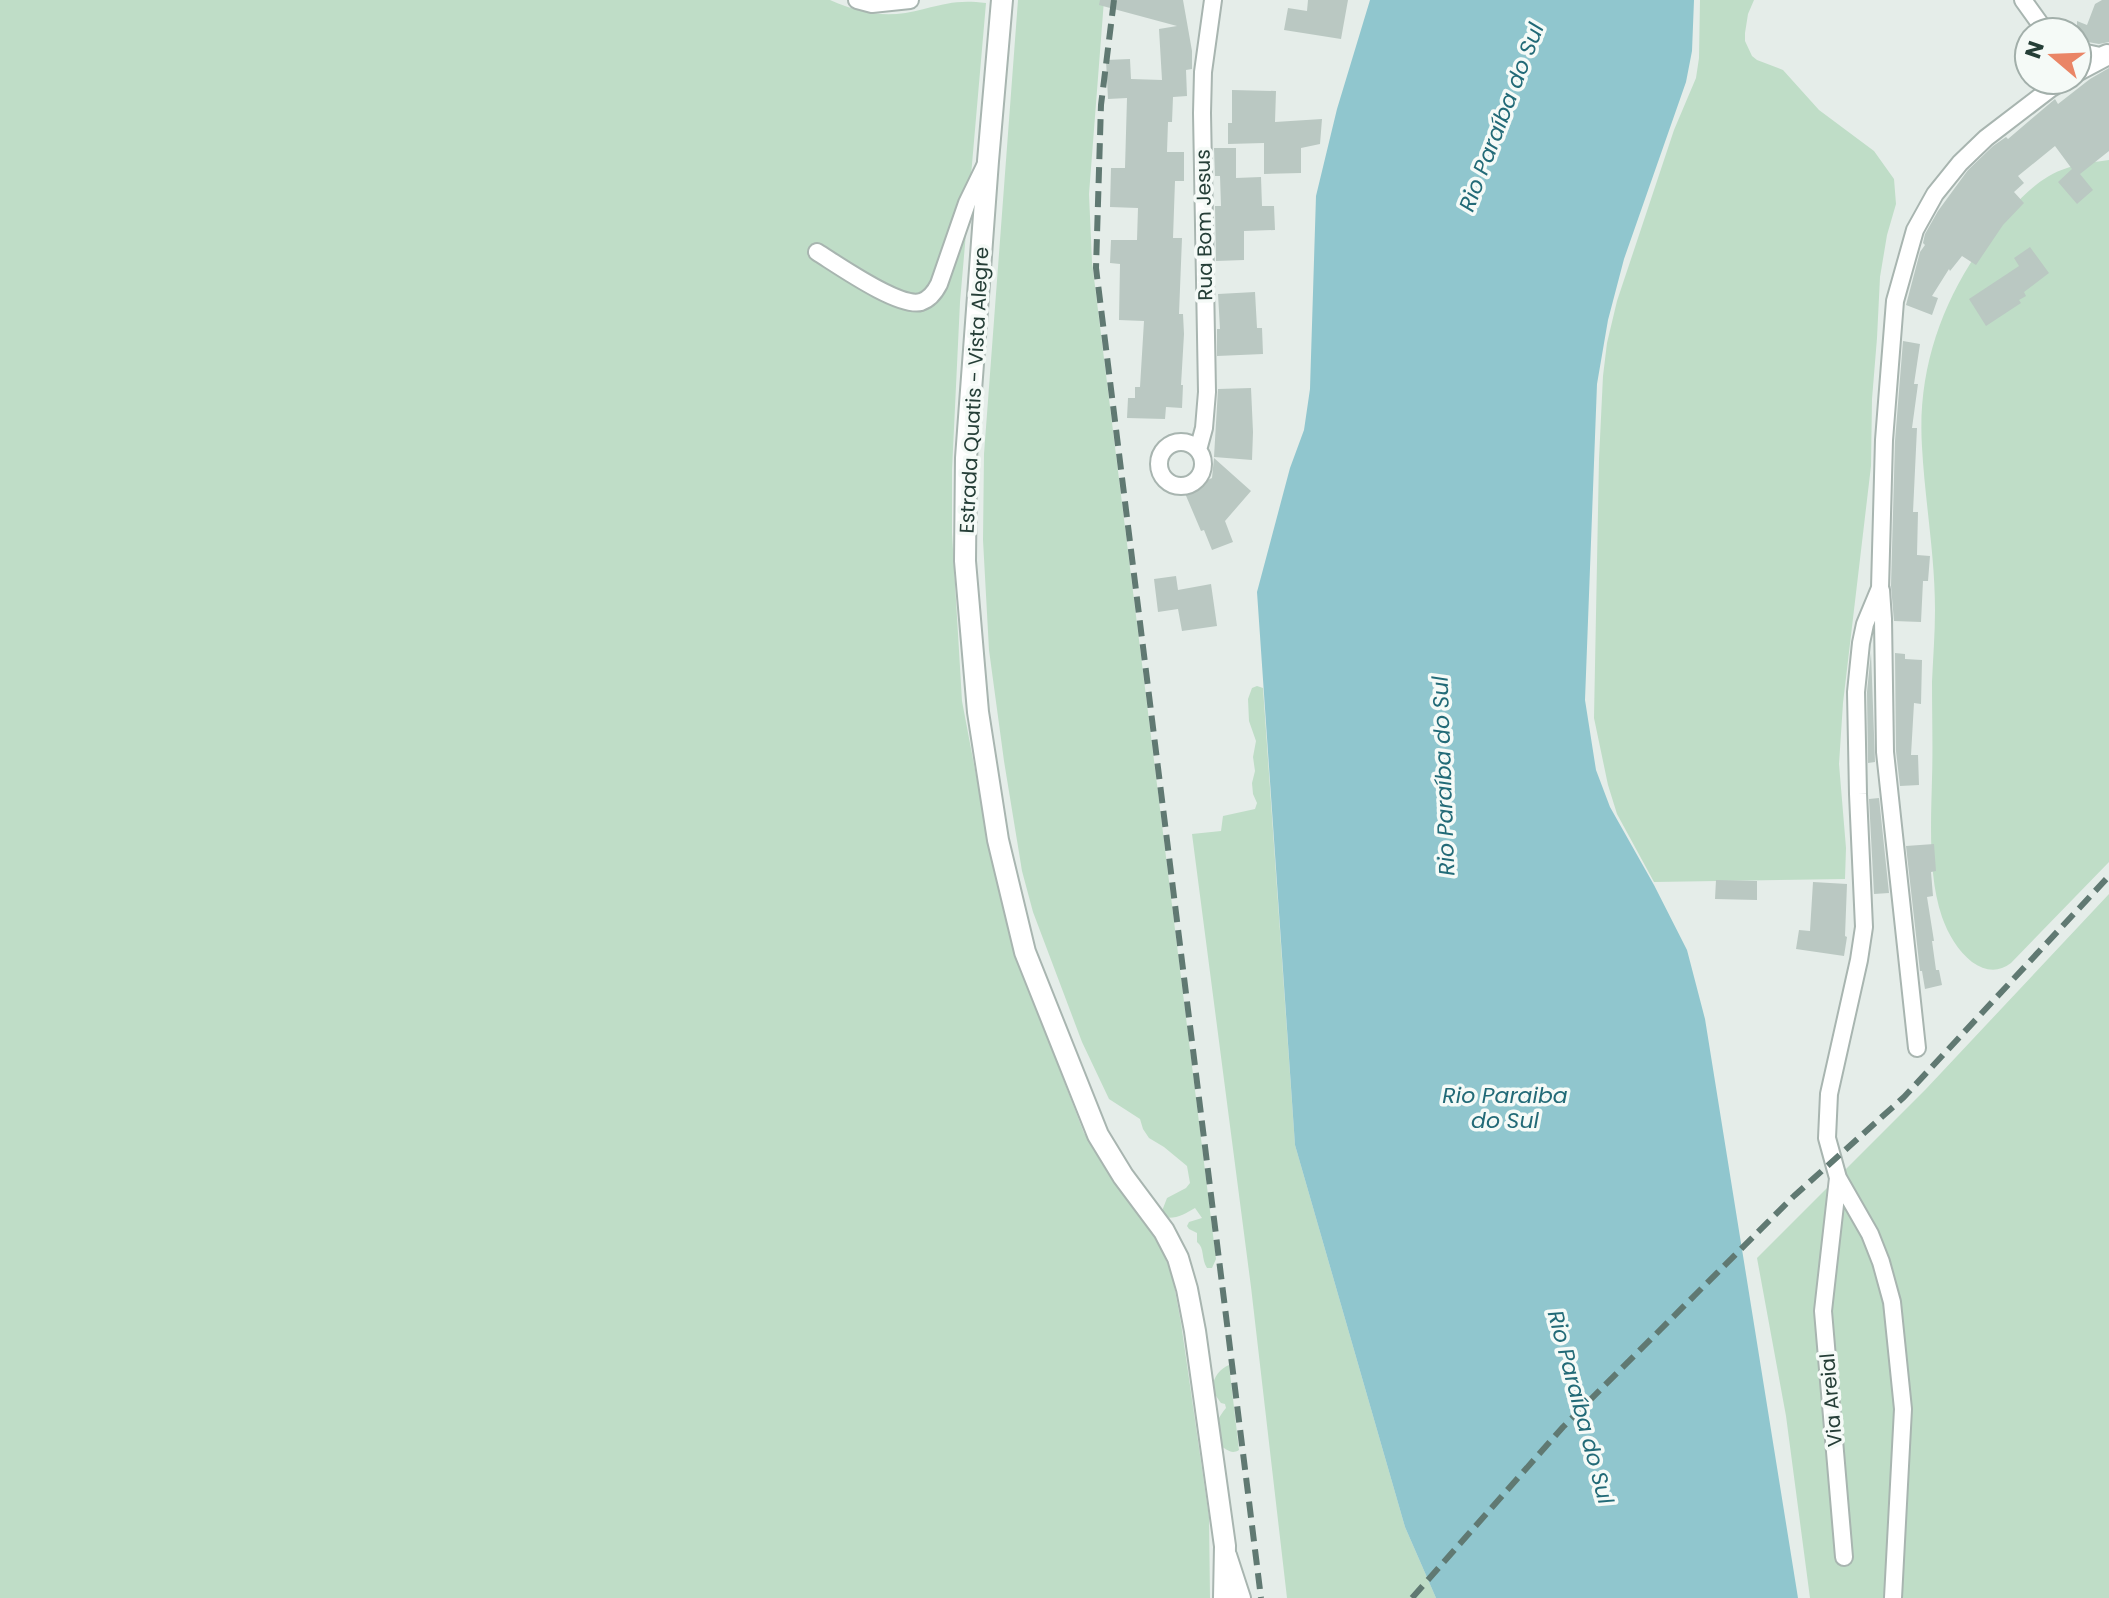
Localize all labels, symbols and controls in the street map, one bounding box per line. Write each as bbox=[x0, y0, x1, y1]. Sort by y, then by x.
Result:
north arrow bbox=[2013, 16, 2093, 96]
water label: Rio Paraíba do Sul bbox=[1451, 18, 1552, 216]
text: N bbox=[2017, 37, 2052, 63]
street label: Rua Bom Jesus bbox=[1189, 149, 1219, 301]
street label: Estrada Quatis - Vista Alegre bbox=[953, 246, 995, 534]
water label: Rio Paraíba do Sul bbox=[1425, 675, 1462, 876]
water label: Rio Paraiba do Sul bbox=[1442, 1080, 1568, 1136]
water label: Rio Paraíba do Sul bbox=[1540, 1307, 1621, 1508]
street label: Via Areial bbox=[1813, 1352, 1849, 1448]

